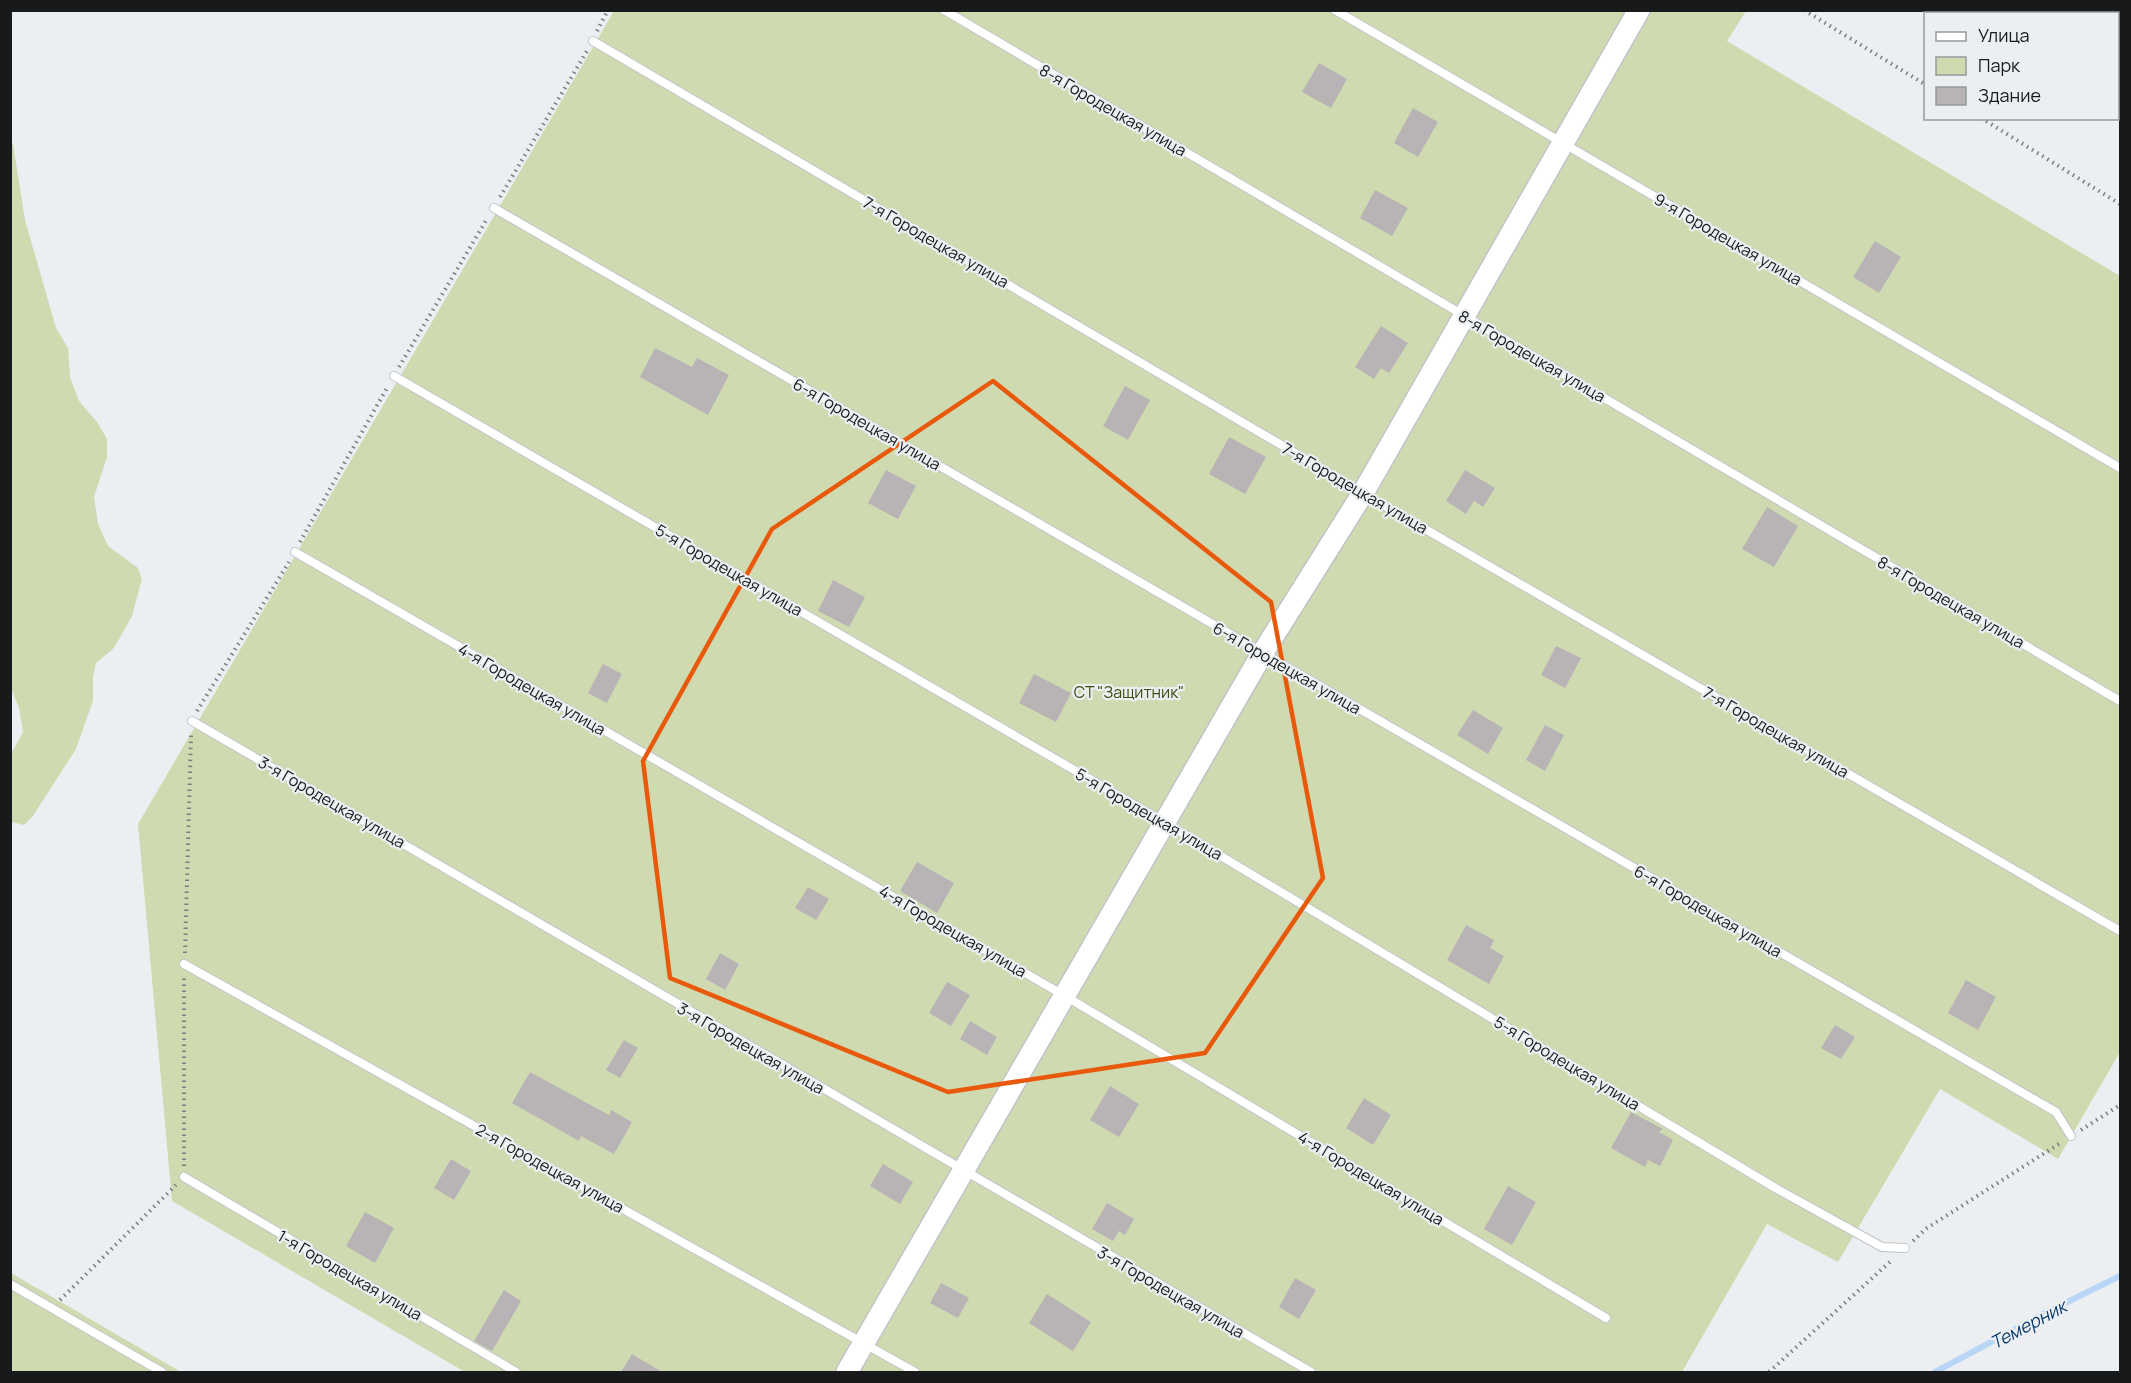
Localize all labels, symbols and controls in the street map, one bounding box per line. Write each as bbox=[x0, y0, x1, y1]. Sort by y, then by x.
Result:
legend bbox=[1924, 12, 2119, 120]
text: Улица bbox=[1978, 23, 2030, 47]
text: Парк bbox=[1978, 53, 2021, 77]
street label: 8-я Городецкая улица bbox=[1035, 59, 1191, 161]
text: Здание bbox=[1978, 83, 2041, 107]
street label: 9-я Городецкая улица bbox=[1650, 188, 1806, 290]
street label: 7-я Городецкая улица bbox=[859, 191, 1013, 293]
street label: 8-я Городецкая улица bbox=[1454, 305, 1610, 407]
street label: 6-я Городецкая улица bbox=[789, 373, 945, 475]
street label: 7-я Городецкая улица bbox=[1278, 437, 1432, 539]
street label: 5-я Городецкая улица bbox=[651, 519, 807, 621]
street label: 8-я Городецкая улица bbox=[1873, 551, 2029, 653]
street label: 6-я Городецкая улица bbox=[1209, 617, 1365, 719]
street label: 4-я Городецкая улица bbox=[454, 638, 610, 740]
park label: СТ "Защитник" bbox=[1074, 681, 1184, 703]
street label: 7-я Городецкая улица bbox=[1699, 681, 1853, 783]
street label: 3-я Городецкая улица bbox=[255, 751, 409, 853]
street label: 5-я Городецкая улица bbox=[1071, 763, 1227, 865]
street label: 6-я Городецкая улица bbox=[1630, 860, 1786, 962]
street label: 4-я Городецкая улица bbox=[875, 880, 1031, 982]
street label: 3-я Городецкая улица bbox=[674, 997, 828, 1099]
street label: 5-я Городецкая улица bbox=[1490, 1011, 1644, 1115]
street label: 2-я Городецкая улица bbox=[472, 1118, 628, 1218]
street label: 4-я Городецкая улица bbox=[1294, 1126, 1448, 1230]
street label: 1-я Городецкая улица bbox=[274, 1225, 426, 1325]
street label: 3-я Городецкая улица bbox=[1094, 1241, 1248, 1343]
water label: Темерник bbox=[1986, 1292, 2073, 1354]

